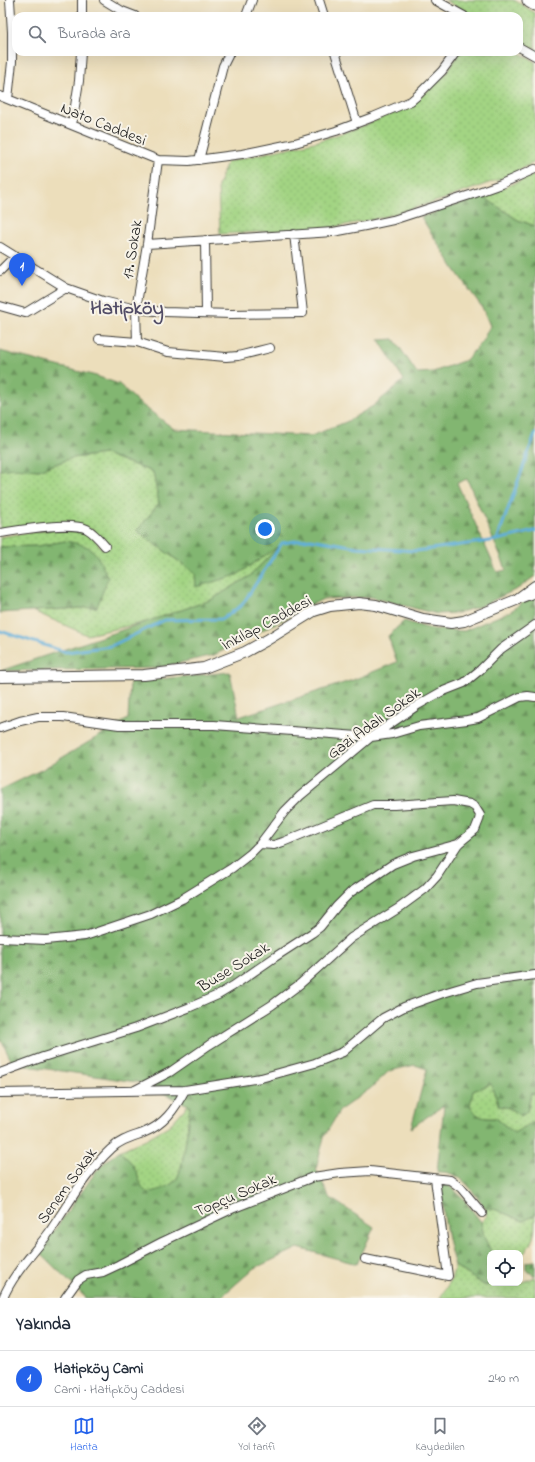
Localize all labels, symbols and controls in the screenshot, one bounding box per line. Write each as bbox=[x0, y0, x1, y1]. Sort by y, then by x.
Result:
search box bbox=[12, 12, 523, 56]
icon: search bbox=[26, 23, 48, 45]
text: Burada ara bbox=[58, 23, 131, 45]
street label: Nato Caddesi bbox=[57, 97, 150, 153]
street label: 17. Sokak bbox=[116, 217, 150, 281]
pin: 1 bbox=[9, 253, 35, 286]
district label: Hatipköy bbox=[90, 295, 164, 325]
your location bbox=[255, 519, 275, 539]
street label: İnkılap Caddesi bbox=[218, 590, 316, 658]
street label: Gazi Adalı Sokak bbox=[323, 681, 427, 766]
street label: Buse Sokak bbox=[193, 936, 275, 1000]
street label: Senem Sokak bbox=[32, 1142, 104, 1230]
street label: Topçu Sokak bbox=[191, 1168, 281, 1224]
map controls bbox=[487, 1250, 523, 1286]
button: locate bbox=[487, 1250, 523, 1286]
text: Yakında bbox=[16, 1312, 71, 1337]
text: Hatipköy Cami bbox=[54, 1358, 143, 1380]
text: 1 bbox=[27, 1369, 31, 1388]
text: 240 m bbox=[488, 1369, 519, 1388]
text: Cami · Hatipköy Caddesi bbox=[54, 1380, 184, 1399]
tab: Harita bbox=[70, 1415, 98, 1455]
tab: Yol tarifi bbox=[238, 1415, 275, 1455]
tab: Kaydedilen bbox=[416, 1415, 465, 1455]

